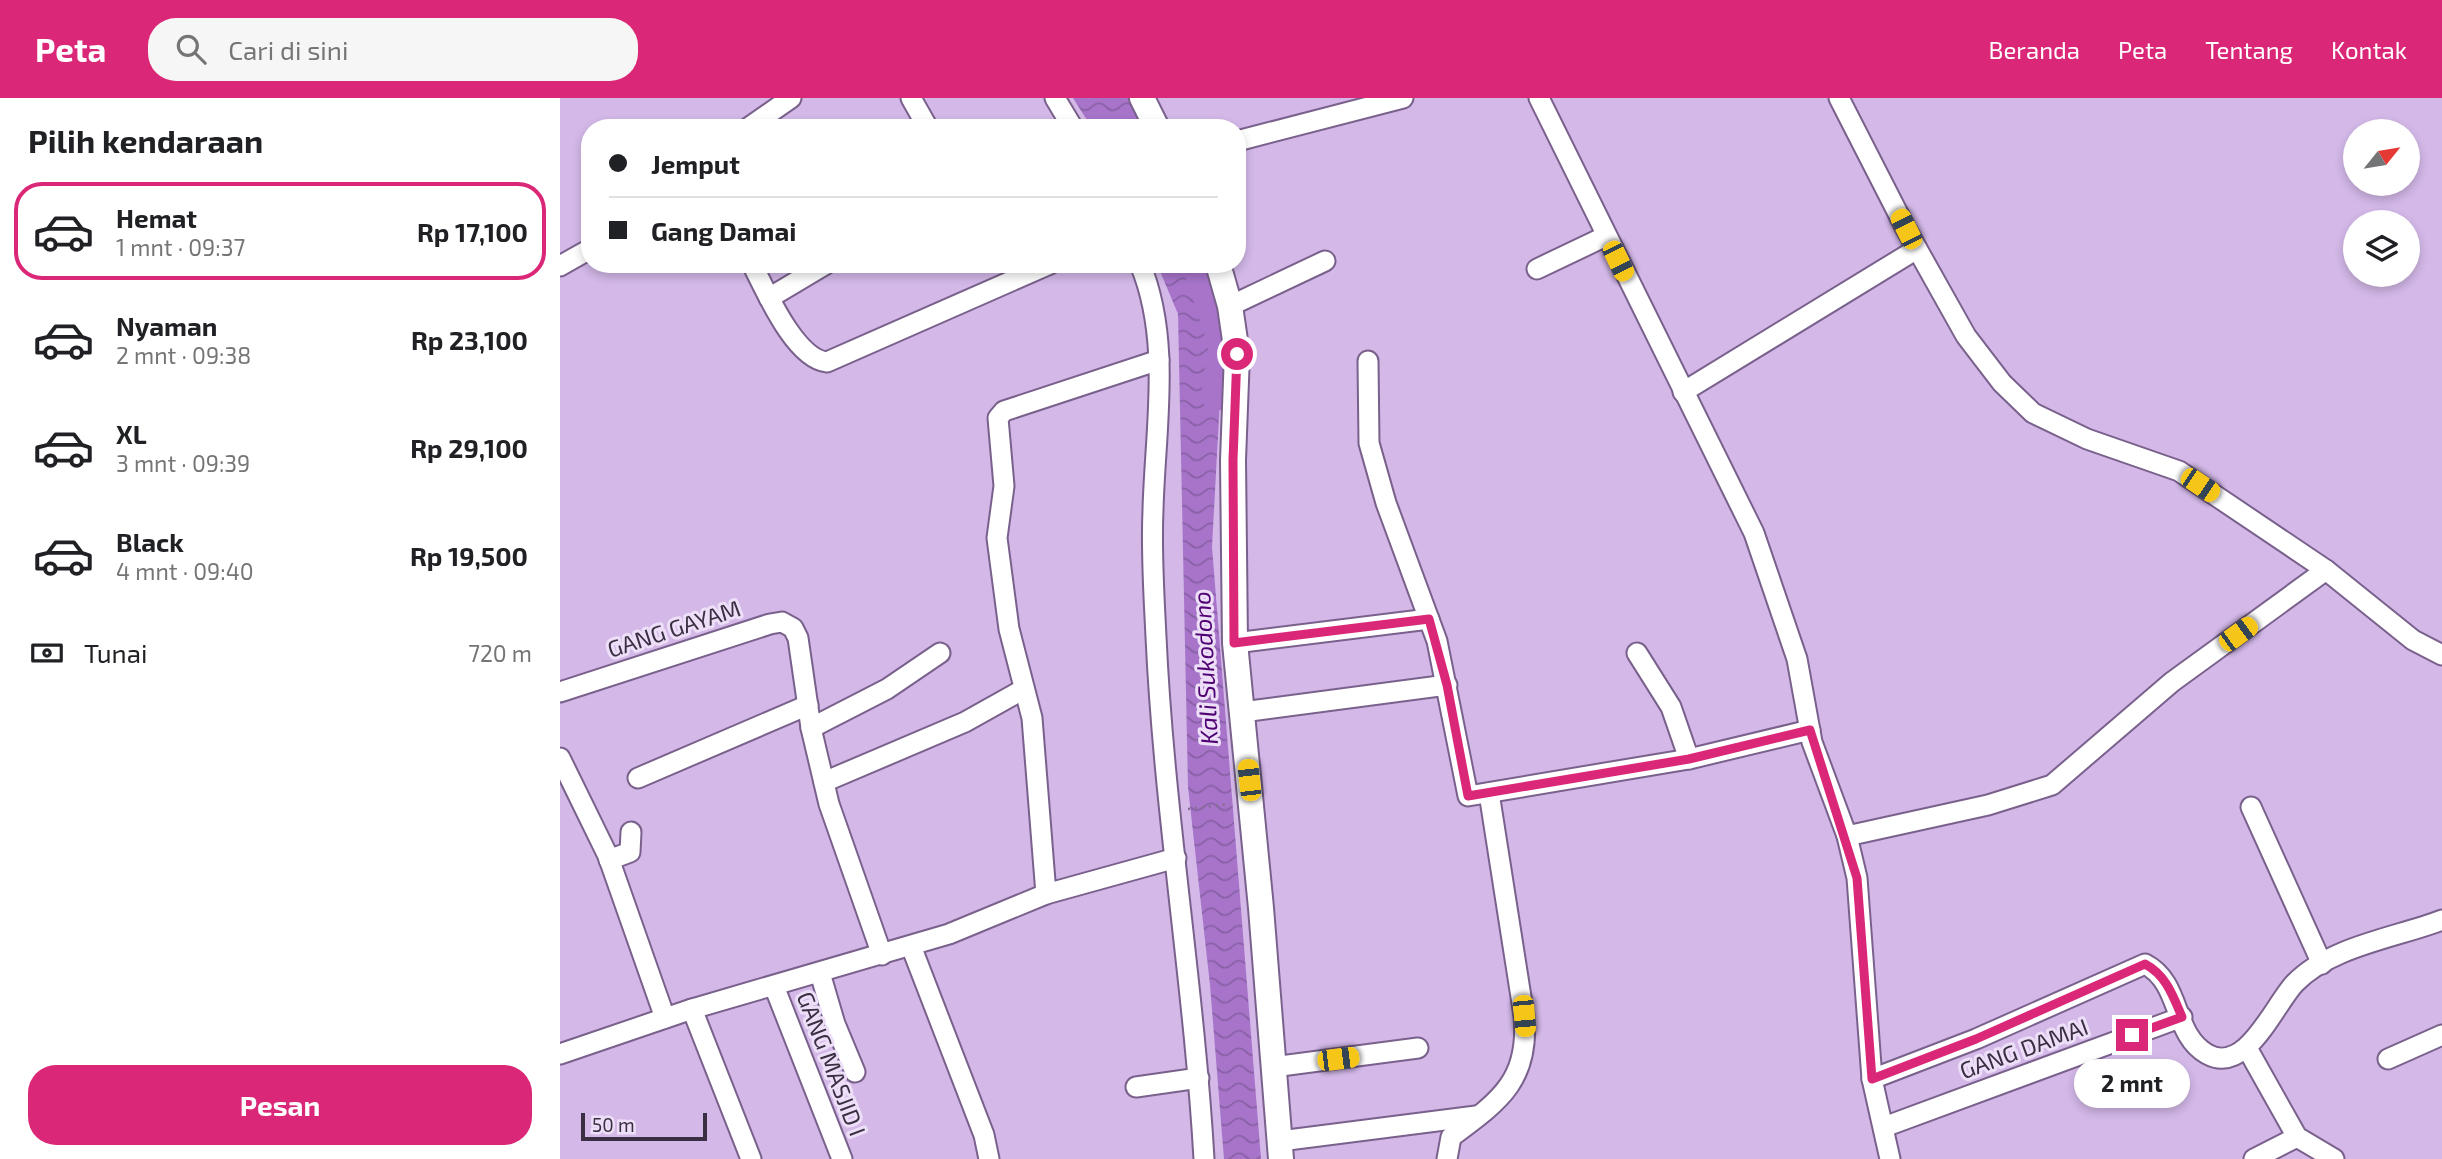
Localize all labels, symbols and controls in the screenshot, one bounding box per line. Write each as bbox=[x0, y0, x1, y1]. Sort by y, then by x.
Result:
search box bbox=[148, 18, 638, 81]
text: Peta bbox=[35, 29, 106, 69]
icon: search bbox=[172, 30, 210, 68]
text: Cari di sini bbox=[228, 34, 348, 65]
text: Beranda bbox=[1989, 35, 2080, 64]
text: Peta bbox=[2118, 35, 2167, 64]
text: Tentang bbox=[2205, 35, 2293, 64]
text: Kontak bbox=[2331, 35, 2407, 64]
north arrow bbox=[2343, 119, 2420, 196]
map controls bbox=[2343, 119, 2420, 287]
text: Pilih kendaraan bbox=[28, 121, 263, 159]
text: Jemput bbox=[651, 148, 740, 179]
icon: car bbox=[32, 200, 95, 263]
text: Hemat bbox=[116, 202, 197, 233]
car bbox=[1888, 206, 1925, 252]
button: layers bbox=[2343, 210, 2420, 287]
text: Gang Damai bbox=[651, 215, 797, 246]
text: Rp 17,100 bbox=[417, 216, 528, 247]
text: 1 mnt · 09:37 bbox=[116, 233, 245, 261]
car bbox=[1600, 238, 1637, 284]
icon: car bbox=[32, 308, 95, 371]
text: Nyaman bbox=[116, 310, 217, 341]
text: Rp 23,100 bbox=[411, 324, 528, 355]
route start bbox=[1221, 338, 1253, 370]
text: 2 mnt · 09:38 bbox=[116, 341, 251, 369]
icon: car bbox=[32, 416, 95, 479]
text: XL bbox=[116, 418, 147, 449]
text: Rp 29,100 bbox=[410, 432, 528, 463]
text: 3 mnt · 09:39 bbox=[116, 449, 250, 477]
car bbox=[2177, 465, 2224, 505]
icon: car bbox=[32, 524, 95, 587]
text: Black bbox=[116, 526, 184, 557]
text: Rp 19,500 bbox=[410, 540, 528, 571]
text: 4 mnt · 09:40 bbox=[116, 557, 254, 585]
water label: Kali Sukodono bbox=[1186, 591, 1223, 745]
street label: GANG GAYAM bbox=[604, 593, 744, 663]
car bbox=[2215, 613, 2262, 655]
icon: cash bbox=[28, 634, 66, 672]
text: Tunai bbox=[84, 637, 147, 668]
text: 720 m bbox=[468, 639, 532, 667]
car bbox=[1237, 758, 1262, 802]
street label: GANG MASJID I bbox=[792, 988, 872, 1140]
car bbox=[1512, 994, 1537, 1038]
street label: GANG DAMAI bbox=[1956, 1012, 2092, 1084]
route end bbox=[2116, 1019, 2148, 1051]
car bbox=[1316, 1046, 1361, 1072]
callout: 2 mnt bbox=[2074, 1060, 2190, 1108]
button: Pesan bbox=[28, 1065, 532, 1145]
text: 2 mnt bbox=[2101, 1069, 2163, 1097]
scale bar bbox=[581, 1110, 707, 1142]
text: 50 m bbox=[592, 1113, 635, 1136]

